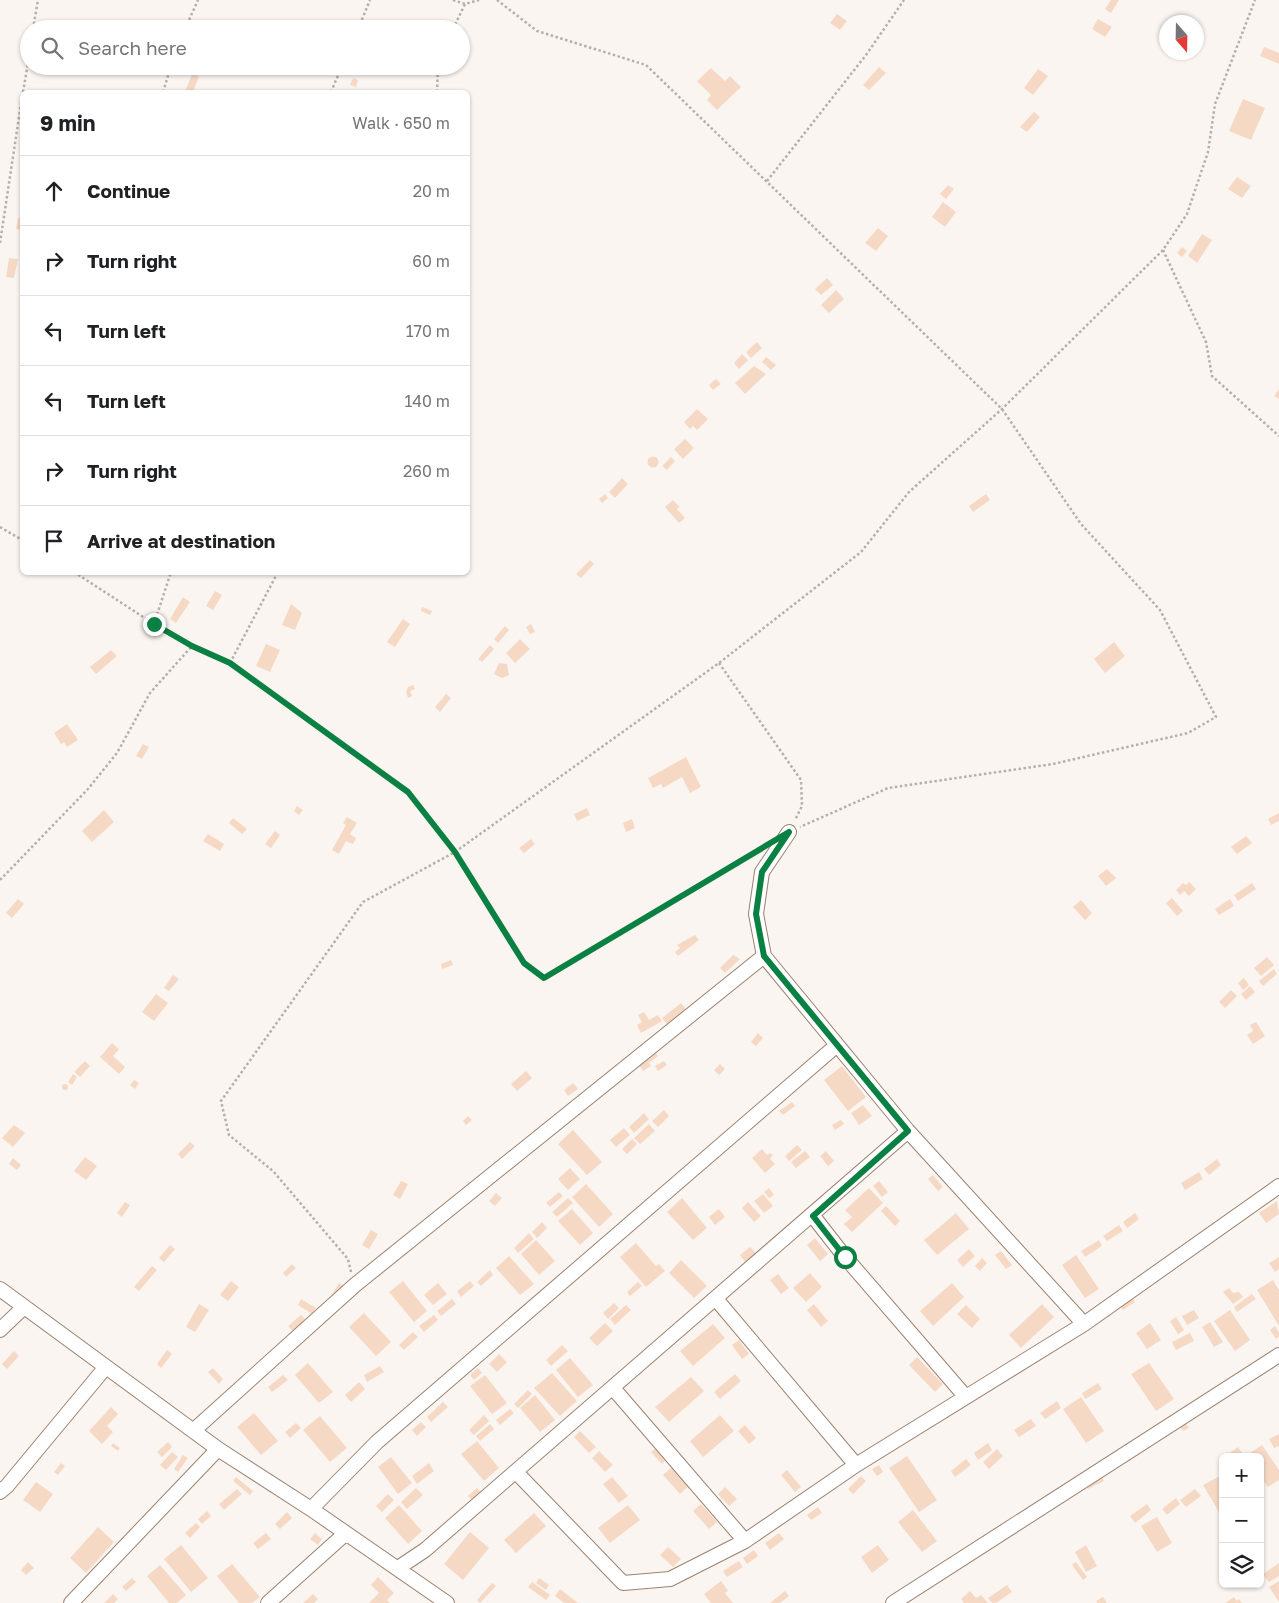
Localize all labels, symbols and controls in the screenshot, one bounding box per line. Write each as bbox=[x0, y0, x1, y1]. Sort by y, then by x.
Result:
north arrow bbox=[1159, 15, 1204, 60]
search box bbox=[20, 20, 470, 75]
icon: search bbox=[38, 34, 66, 62]
text: Search here bbox=[78, 36, 187, 59]
text: 9 min bbox=[40, 110, 95, 136]
text: Walk · 650 m bbox=[352, 113, 450, 133]
icon: ahead bbox=[40, 177, 68, 205]
text: Continue bbox=[87, 179, 170, 202]
text: 20 m bbox=[413, 181, 450, 201]
icon: right bbox=[40, 247, 68, 275]
text: Turn right bbox=[87, 249, 177, 272]
text: 60 m bbox=[412, 251, 450, 271]
icon: left bbox=[40, 317, 68, 345]
text: Turn left bbox=[87, 319, 166, 342]
text: 170 m bbox=[406, 321, 450, 341]
icon: left bbox=[40, 387, 68, 415]
text: Turn left bbox=[87, 389, 166, 412]
text: 140 m bbox=[404, 391, 450, 411]
icon: right bbox=[40, 457, 68, 485]
text: Turn right bbox=[87, 459, 177, 482]
text: 260 m bbox=[403, 461, 450, 481]
icon: arrive bbox=[40, 527, 68, 555]
text: Arrive at destination bbox=[87, 529, 275, 552]
route end bbox=[143, 613, 166, 636]
route start bbox=[834, 1246, 857, 1269]
map controls bbox=[1219, 1453, 1264, 1588]
button: + bbox=[1219, 1453, 1264, 1498]
button: − bbox=[1219, 1498, 1264, 1543]
button: layers bbox=[1219, 1543, 1264, 1588]

